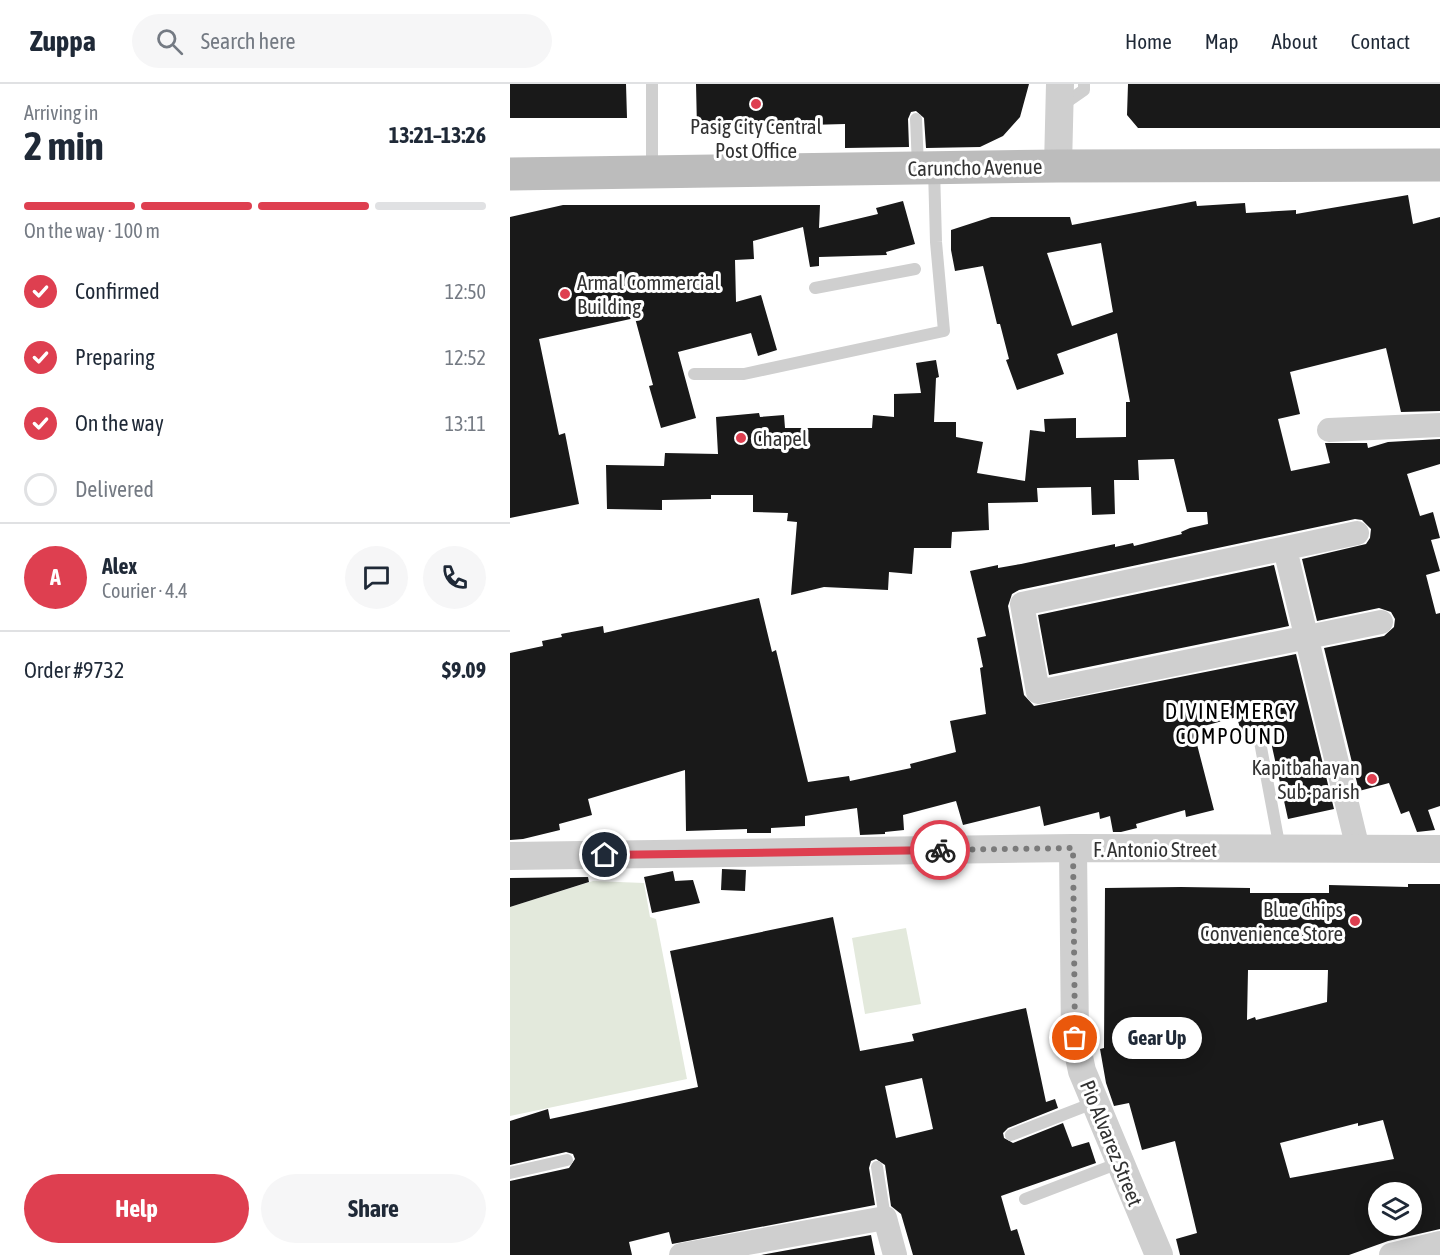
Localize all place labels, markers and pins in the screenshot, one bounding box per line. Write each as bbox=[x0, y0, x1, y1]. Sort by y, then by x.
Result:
marker: Pasig City Central Post Office bbox=[749, 97, 763, 111]
place label: Pasig City Central Post Office bbox=[690, 114, 822, 162]
place label: Armal Commercial Building bbox=[577, 270, 720, 318]
marker: Armal Commercial Building bbox=[558, 287, 572, 301]
place label: Chapel bbox=[753, 426, 808, 450]
marker: Chapel bbox=[734, 431, 748, 445]
place label: Kapitbahayan Sub-parish bbox=[1251, 755, 1360, 803]
marker: Kapitbahayan Sub-parish bbox=[1365, 772, 1379, 786]
pin bbox=[579, 829, 630, 880]
place label: Blue Chips Convenience Store bbox=[1200, 897, 1343, 945]
marker: Blue Chips Convenience Store bbox=[1348, 914, 1362, 928]
pin bbox=[1049, 1012, 1100, 1063]
callout: Gear Up bbox=[1111, 1017, 1201, 1059]

